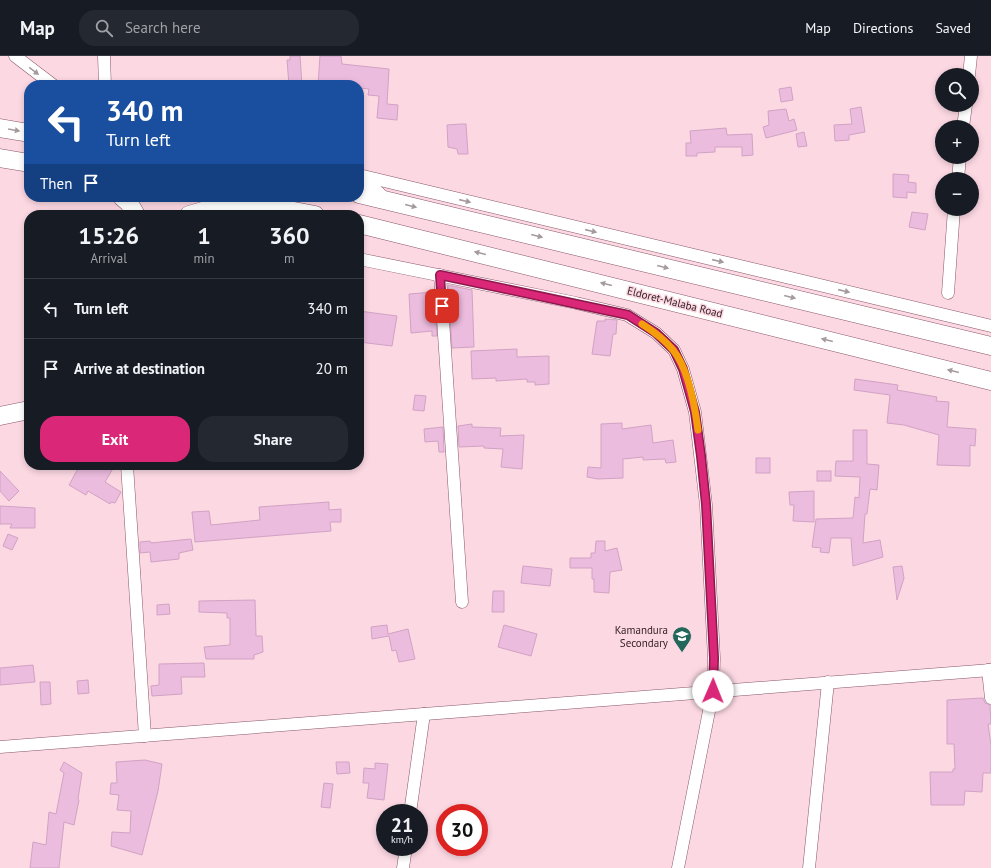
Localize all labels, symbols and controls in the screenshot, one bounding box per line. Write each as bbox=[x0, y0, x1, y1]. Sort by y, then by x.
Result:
search box bbox=[79, 10, 359, 46]
text: Map bbox=[20, 16, 55, 40]
icon: search bbox=[93, 17, 115, 39]
text: Search here bbox=[125, 18, 201, 37]
text: Map bbox=[805, 19, 831, 37]
text: Directions bbox=[853, 19, 913, 37]
text: Saved bbox=[935, 19, 971, 37]
one-way arrow bbox=[29, 66, 39, 74]
map controls bbox=[935, 68, 979, 216]
button: search bbox=[935, 68, 979, 112]
text: 340 m bbox=[106, 92, 183, 129]
icon: left bbox=[40, 96, 92, 148]
button: + bbox=[935, 120, 979, 164]
one-way arrow bbox=[8, 128, 21, 134]
text: Turn left bbox=[106, 128, 171, 151]
icon: arrive bbox=[80, 172, 102, 194]
button: − bbox=[935, 172, 979, 216]
text: Then bbox=[40, 174, 72, 193]
one-way arrow bbox=[459, 198, 471, 204]
one-way arrow bbox=[405, 203, 417, 209]
text: 15:26 bbox=[78, 220, 139, 251]
text: 1 bbox=[197, 220, 211, 251]
text: 360 bbox=[269, 220, 310, 251]
one-way arrow bbox=[585, 228, 598, 234]
one-way arrow bbox=[531, 234, 543, 240]
one-way arrow bbox=[474, 249, 486, 255]
text: Arrival bbox=[91, 250, 127, 267]
text: min bbox=[193, 250, 215, 267]
text: m bbox=[284, 250, 295, 267]
one-way arrow bbox=[712, 258, 724, 264]
one-way arrow bbox=[657, 264, 670, 270]
one-way arrow bbox=[600, 281, 612, 287]
street label: Eldoret-Malaba Road bbox=[626, 283, 724, 321]
one-way arrow bbox=[839, 288, 851, 294]
pin bbox=[425, 289, 459, 323]
icon: arrive bbox=[431, 295, 453, 317]
one-way arrow bbox=[784, 295, 796, 301]
icon: left bbox=[40, 298, 62, 320]
text: Turn left bbox=[74, 299, 128, 318]
text: 340 m bbox=[307, 299, 348, 318]
one-way arrow bbox=[821, 336, 833, 342]
icon: arrive bbox=[40, 358, 62, 380]
text: Arrive at destination bbox=[74, 359, 205, 378]
text: 20 m bbox=[315, 359, 348, 378]
one-way arrow bbox=[947, 368, 959, 374]
button: Exit bbox=[40, 416, 190, 462]
button: Share bbox=[198, 416, 348, 462]
place label: Kamandura Secondary bbox=[615, 623, 669, 650]
school or university icon: Kamandura Secondary bbox=[671, 625, 693, 653]
position arrow bbox=[692, 670, 734, 712]
speed limit sign: 30 bbox=[436, 804, 488, 856]
text: 21 bbox=[391, 812, 413, 838]
text: km/h bbox=[391, 833, 413, 846]

